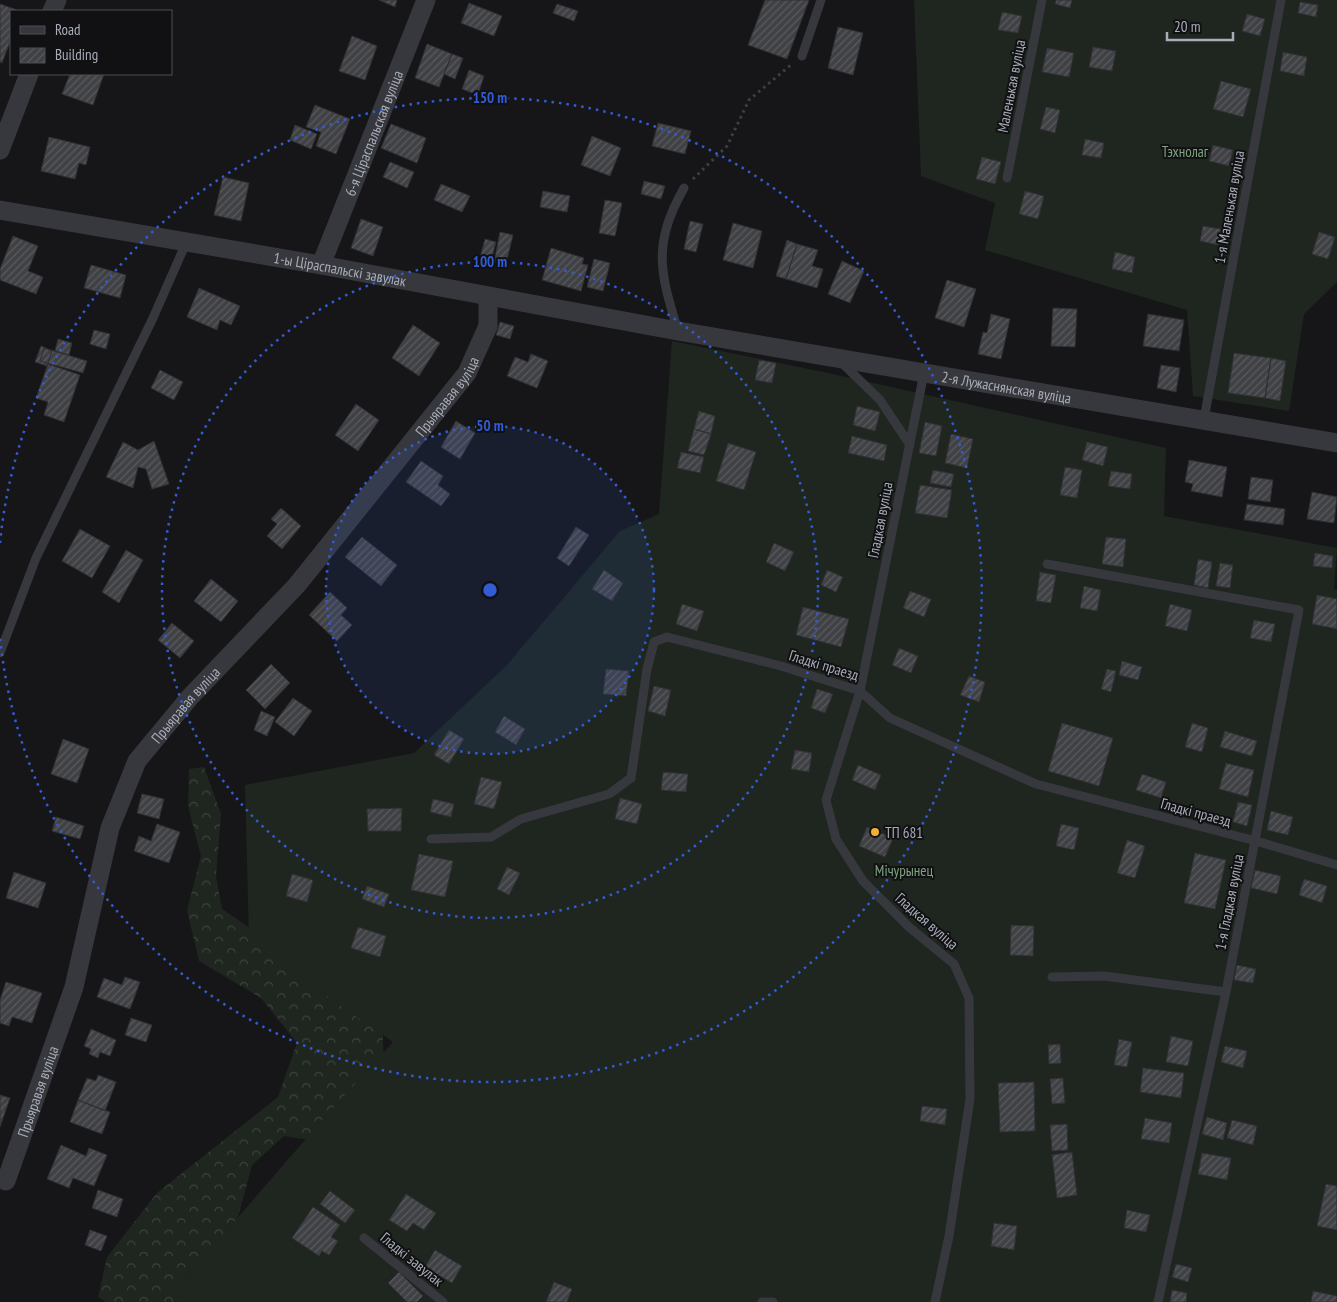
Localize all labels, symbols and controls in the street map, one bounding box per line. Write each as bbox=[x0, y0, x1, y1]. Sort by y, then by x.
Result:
legend bbox=[10, 10, 172, 75]
scale bar bbox=[1167, 10, 1233, 42]
text: 20 m bbox=[1174, 17, 1200, 36]
text: Road bbox=[55, 20, 81, 39]
street label: Маленькая вуліца bbox=[993, 38, 1029, 134]
text: Building bbox=[55, 45, 98, 64]
street label: 6-я Ціраспальская вуліца bbox=[340, 67, 407, 198]
text: 150 m bbox=[473, 88, 507, 107]
park label: Тэхнолаг bbox=[1162, 142, 1209, 161]
street label: 1-я Маленькая вуліца bbox=[1210, 149, 1248, 265]
street label: 1-ы Ціраспальскі завулак bbox=[272, 248, 408, 290]
text: 100 m bbox=[473, 252, 507, 271]
street label: Прыяравая вуліца bbox=[411, 353, 483, 440]
street label: 2-я Лужаснянская вуліца bbox=[940, 366, 1073, 407]
text: 50 m bbox=[476, 416, 504, 435]
street label: Гладкая вуліца bbox=[863, 480, 897, 560]
centre of rings bbox=[481, 581, 499, 599]
street label: Гладкі праезд bbox=[787, 645, 862, 685]
street label: Прыяравая вуліца bbox=[147, 662, 224, 747]
street label: Гладкі праезд bbox=[1159, 794, 1234, 831]
place label: ТП 681 bbox=[885, 823, 923, 842]
marker: ТП 681 bbox=[869, 826, 881, 838]
street label: 1-я Гладкая вуліца bbox=[1210, 853, 1248, 951]
park label: Мічурынец bbox=[875, 861, 934, 880]
street label: Гладкая вуліца bbox=[892, 889, 962, 953]
street label: Прыяравая вуліца bbox=[13, 1043, 62, 1140]
street label: Гладкі завулак bbox=[377, 1228, 448, 1290]

